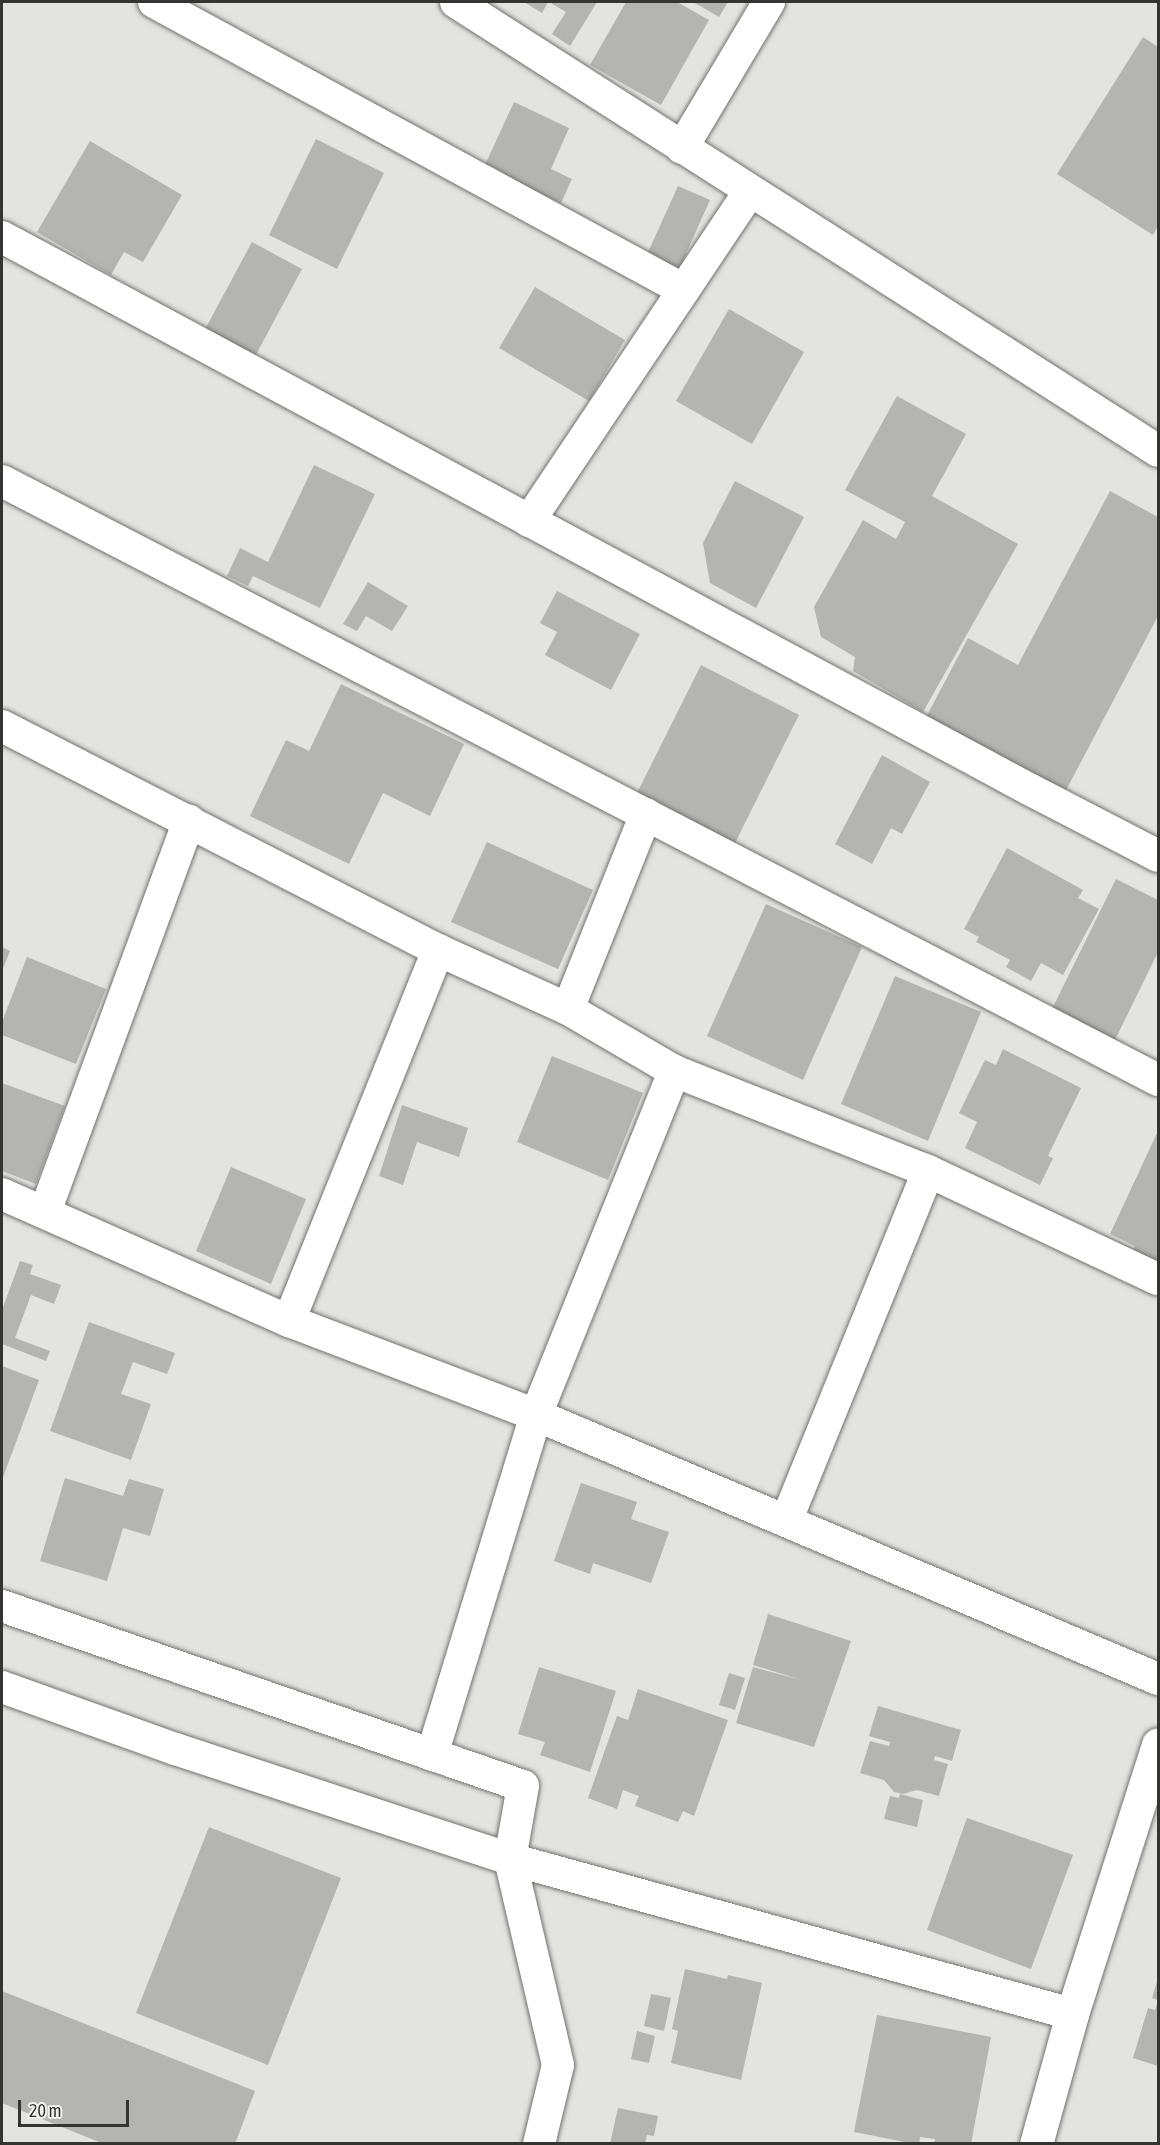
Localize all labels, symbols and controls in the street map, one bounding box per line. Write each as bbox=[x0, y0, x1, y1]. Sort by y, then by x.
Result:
scale bar bbox=[21, 2088, 132, 2126]
text: 20 m bbox=[29, 2100, 61, 2121]

